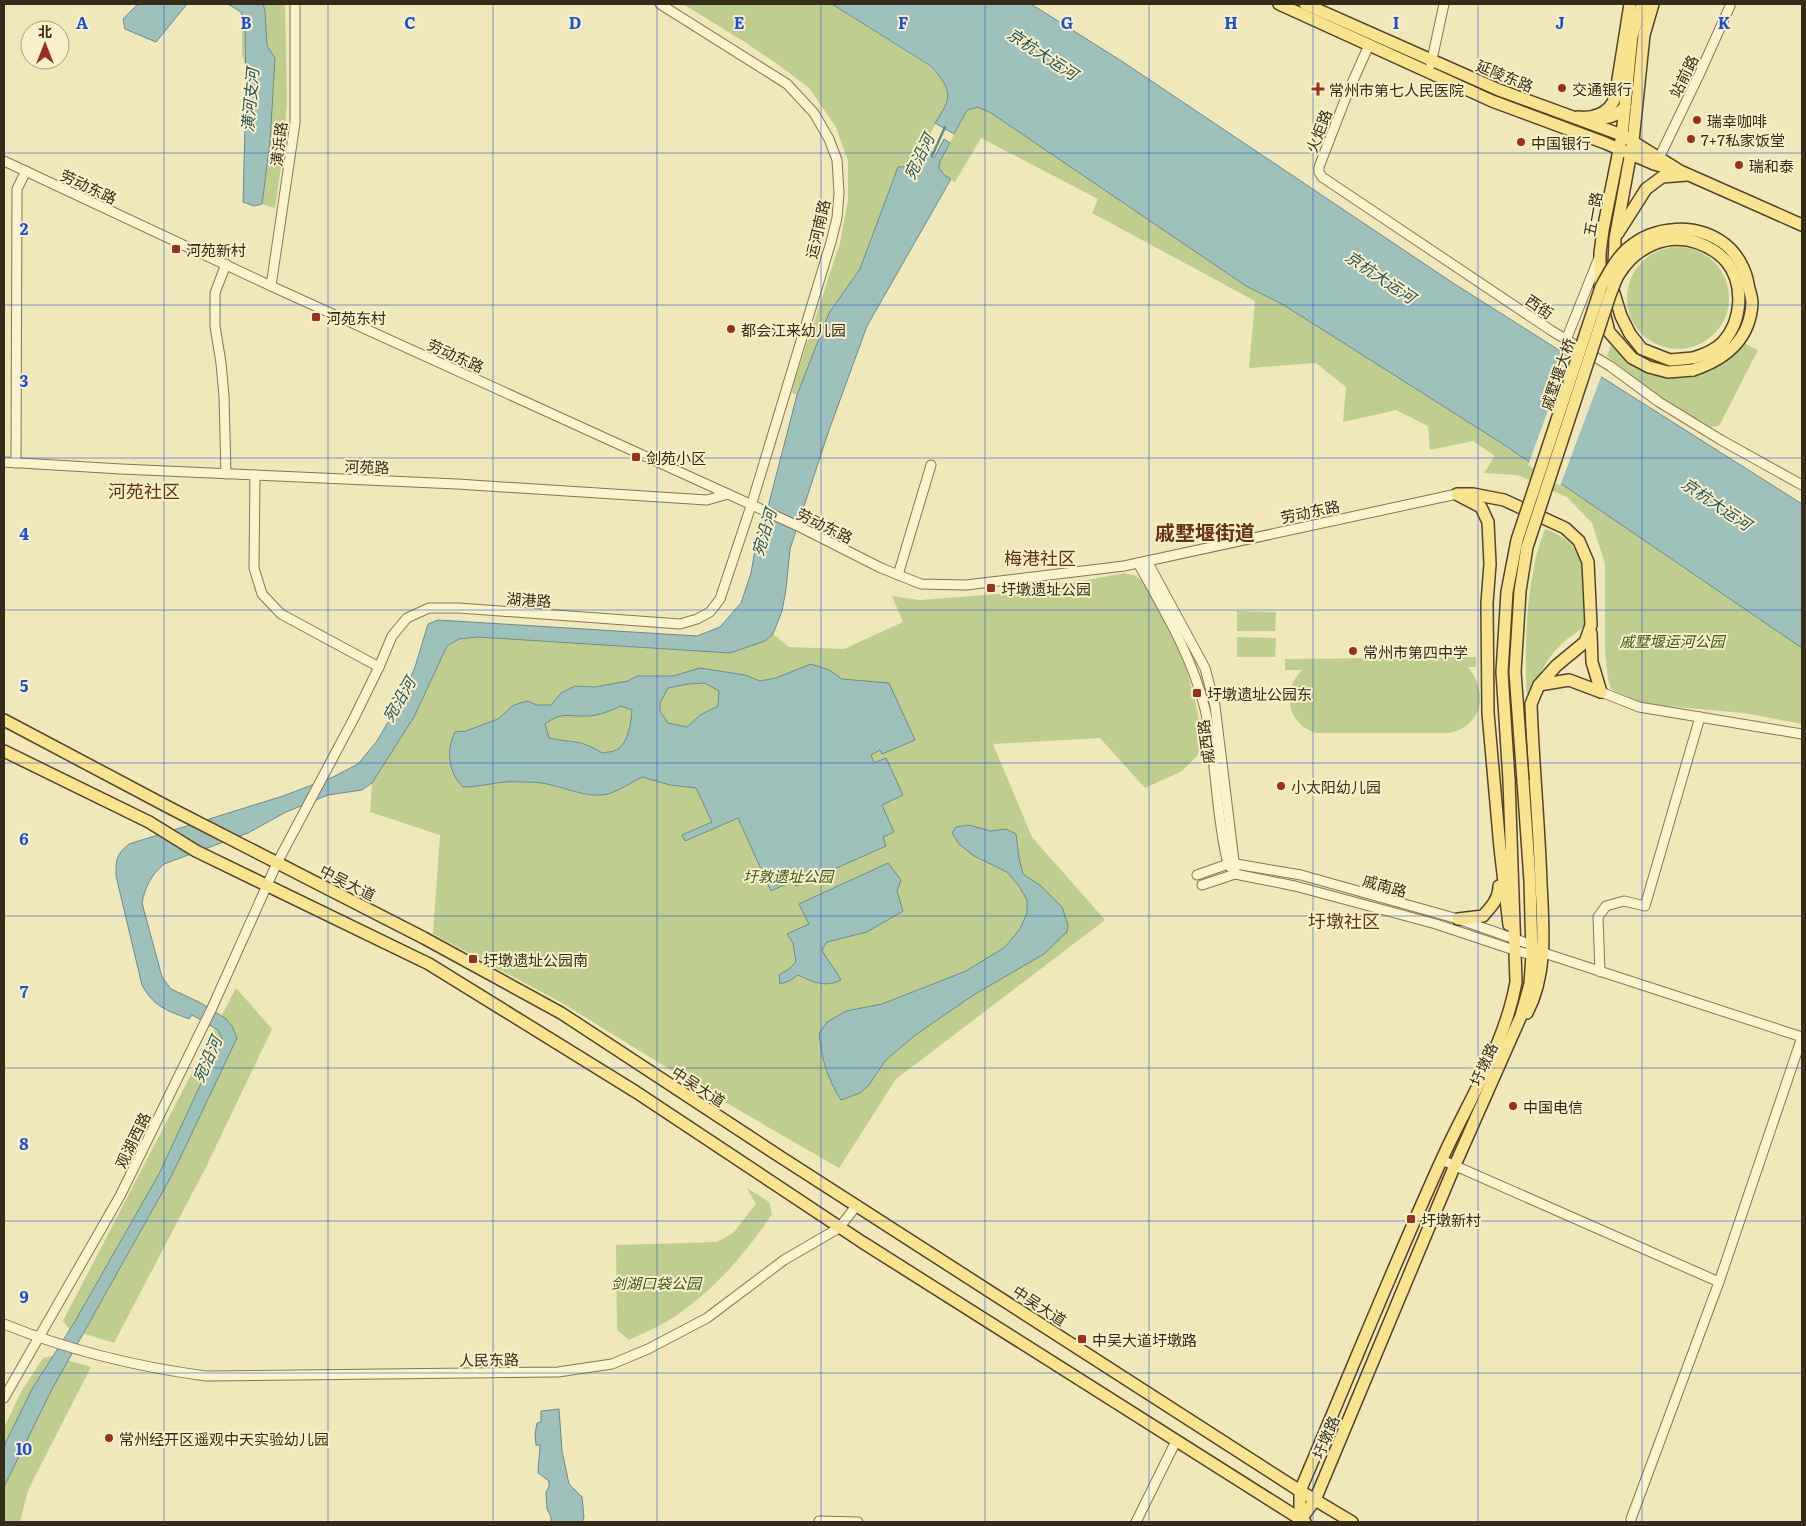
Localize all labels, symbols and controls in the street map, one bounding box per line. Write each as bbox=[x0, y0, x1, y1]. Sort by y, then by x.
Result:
text: A bbox=[76, 10, 88, 34]
text: B bbox=[240, 10, 252, 34]
text: C bbox=[404, 10, 416, 34]
text: D bbox=[569, 10, 581, 34]
text: E bbox=[734, 10, 745, 34]
text: F bbox=[898, 10, 908, 34]
text: G bbox=[1061, 10, 1073, 34]
text: H bbox=[1224, 10, 1238, 34]
text: I bbox=[1393, 10, 1399, 34]
text: J bbox=[1555, 10, 1565, 34]
text: K bbox=[1718, 10, 1731, 34]
north arrow bbox=[20, 20, 70, 70]
text: 北 bbox=[38, 21, 52, 41]
water label: 京杭大运河 bbox=[1003, 21, 1086, 86]
street label: 站前路 bbox=[1663, 51, 1703, 101]
street label: 延陵东路 bbox=[1473, 53, 1537, 97]
water label: 潢河支河 bbox=[234, 64, 264, 133]
place label: 交通银行 bbox=[1572, 77, 1632, 100]
place label: 常州市第七人民医院 bbox=[1329, 78, 1464, 101]
marker: 常州市第七人民医院 bbox=[1311, 82, 1325, 96]
marker: 交通银行 bbox=[1556, 82, 1568, 94]
street label: 火炬路 bbox=[1299, 106, 1337, 156]
place label: 瑞幸咖啡 bbox=[1707, 109, 1767, 132]
marker: 瑞幸咖啡 bbox=[1691, 114, 1703, 126]
street label: 潢浜路 bbox=[264, 120, 292, 168]
water label: 宛沿河 bbox=[897, 126, 941, 183]
place label: 7+7私家饭堂 bbox=[1701, 128, 1785, 151]
place label: 中国银行 bbox=[1531, 131, 1591, 154]
marker: 7+7私家饭堂 bbox=[1685, 133, 1697, 145]
marker: 中国银行 bbox=[1515, 136, 1527, 148]
place label: 瑞和泰 bbox=[1749, 154, 1794, 177]
marker: 瑞和泰 bbox=[1733, 159, 1745, 171]
street label: 劳动东路 bbox=[57, 163, 121, 209]
street label: 五一路 bbox=[1577, 190, 1607, 238]
street label: 运河南路 bbox=[799, 197, 835, 261]
text: 2 bbox=[20, 216, 29, 240]
place label: 河苑新村 bbox=[186, 238, 246, 261]
marker: 河苑新村 bbox=[170, 243, 182, 255]
water label: 京杭大运河 bbox=[1341, 244, 1423, 310]
street label: 西街 bbox=[1521, 288, 1559, 324]
place label: 河苑东村 bbox=[326, 306, 386, 329]
marker: 河苑东村 bbox=[310, 311, 322, 323]
place label: 都会江来幼儿园 bbox=[741, 318, 846, 341]
marker: 都会江来幼儿园 bbox=[725, 323, 737, 335]
street label: 劳动东路 bbox=[424, 332, 488, 378]
street label: 戚墅堰大桥 bbox=[1534, 335, 1580, 413]
text: 3 bbox=[20, 368, 29, 392]
place label: 剑苑小区 bbox=[646, 446, 706, 469]
marker: 剑苑小区 bbox=[630, 451, 642, 463]
street label: 河苑路 bbox=[344, 454, 390, 478]
water label: 京杭大运河 bbox=[1677, 471, 1759, 537]
district label: 河苑社区 bbox=[108, 477, 180, 504]
street label: 劳动东路 bbox=[1278, 494, 1342, 528]
street label: 劳动东路 bbox=[793, 502, 857, 548]
water label: 宛沿河 bbox=[745, 503, 782, 558]
district label: 戚墅堰街道 bbox=[1155, 516, 1255, 546]
text: 4 bbox=[19, 521, 29, 545]
district label: 梅港社区 bbox=[1004, 544, 1076, 571]
place label: 圩墩遗址公园 bbox=[1001, 577, 1091, 600]
marker: 圩墩遗址公园 bbox=[985, 582, 997, 594]
street label: 湖港路 bbox=[506, 586, 552, 612]
park label: 戚墅堰运河公园 bbox=[1619, 629, 1726, 652]
place label: 常州市第四中学 bbox=[1363, 640, 1468, 663]
marker: 常州市第四中学 bbox=[1347, 645, 1359, 657]
water label: 宛沿河 bbox=[375, 670, 422, 726]
text: 5 bbox=[20, 673, 29, 697]
place label: 圩墩遗址公园东 bbox=[1207, 682, 1312, 705]
marker: 圩墩遗址公园东 bbox=[1191, 687, 1203, 699]
street label: 戚西路 bbox=[1191, 718, 1219, 766]
place label: 小太阳幼儿园 bbox=[1291, 775, 1381, 798]
marker: 小太阳幼儿园 bbox=[1275, 780, 1287, 792]
text: 6 bbox=[19, 826, 29, 850]
street label: 中吴大道 bbox=[316, 858, 380, 906]
park label: 圩敦遗址公园 bbox=[743, 864, 835, 887]
street label: 戚南路 bbox=[1360, 868, 1410, 902]
district label: 圩墩社区 bbox=[1308, 907, 1380, 934]
place label: 圩墩遗址公园南 bbox=[483, 948, 588, 971]
marker: 圩墩遗址公园南 bbox=[467, 953, 479, 965]
text: 7 bbox=[20, 979, 29, 1003]
water label: 宛沿河 bbox=[185, 1029, 228, 1086]
street label: 圩墩路 bbox=[1463, 1039, 1503, 1089]
street label: 中吴大道 bbox=[668, 1060, 730, 1112]
place label: 中国电信 bbox=[1523, 1095, 1583, 1118]
marker: 中国电信 bbox=[1507, 1100, 1519, 1112]
street label: 观湖西路 bbox=[109, 1108, 155, 1172]
text: 8 bbox=[19, 1131, 29, 1155]
place label: 圩墩新村 bbox=[1421, 1208, 1481, 1231]
marker: 圩墩新村 bbox=[1405, 1213, 1417, 1225]
park label: 剑湖口袋公园 bbox=[611, 1271, 703, 1294]
street label: 中吴大道 bbox=[1009, 1279, 1071, 1331]
text: 9 bbox=[19, 1284, 29, 1308]
place label: 中吴大道圩墩路 bbox=[1092, 1328, 1197, 1351]
marker: 中吴大道圩墩路 bbox=[1076, 1333, 1088, 1345]
street label: 人民东路 bbox=[459, 1347, 519, 1371]
street label: 圩墩路 bbox=[1306, 1412, 1344, 1462]
place label: 常州经开区遥观中天实验幼儿园 bbox=[119, 1427, 329, 1450]
marker: 常州经开区遥观中天实验幼儿园 bbox=[103, 1432, 115, 1444]
text: 10 bbox=[16, 1436, 32, 1460]

